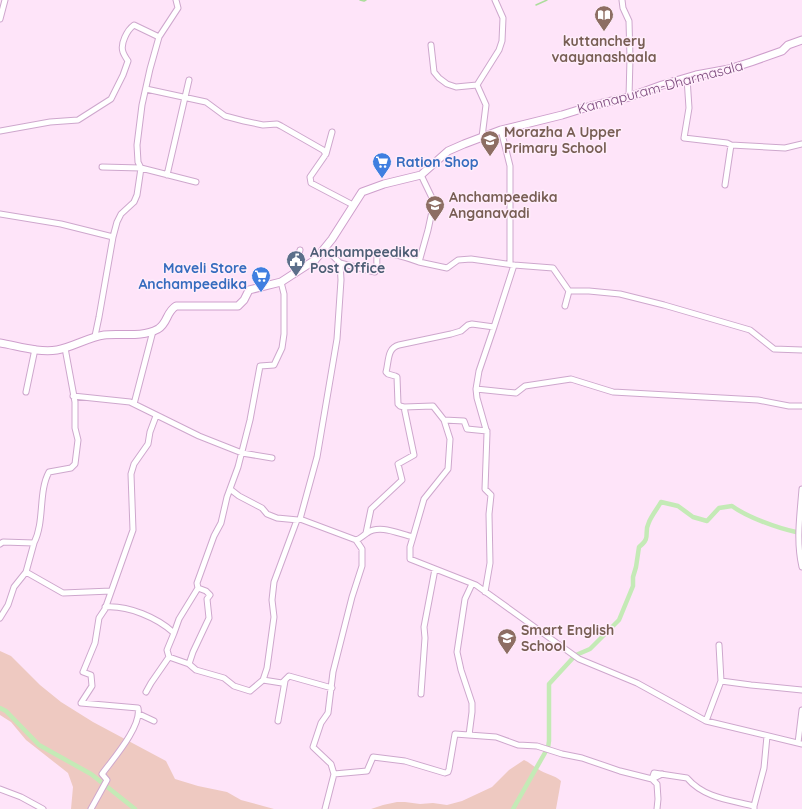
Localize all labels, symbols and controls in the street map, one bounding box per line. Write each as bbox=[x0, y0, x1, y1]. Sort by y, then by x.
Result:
library icon: kuttanchery vaayanashaala bbox=[593, 4, 615, 32]
place label: kuttanchery vaayanashaala bbox=[552, 32, 656, 66]
street label: Kannapuram-Dharmasala bbox=[575, 56, 745, 118]
place label: Morazha A Upper Primary School bbox=[504, 123, 621, 157]
school or university icon: Morazha A Upper Primary School bbox=[479, 129, 501, 157]
supermarket icon: Ration Shop bbox=[371, 151, 393, 179]
place label: Ration Shop bbox=[396, 153, 479, 171]
place label: Anchampeedika Anganavadi bbox=[449, 188, 558, 222]
school or university icon: Anchampeedika Anganavadi bbox=[424, 194, 446, 222]
place label: Anchampeedika Post Office bbox=[310, 243, 419, 277]
public building icon: Anchampeedika Post Office bbox=[285, 249, 307, 277]
place label: Maveli Store Anchampeedika bbox=[138, 259, 247, 293]
supermarket icon: Maveli Store Anchampeedika bbox=[250, 265, 272, 293]
place label: Smart English School bbox=[521, 621, 614, 655]
school or university icon: Smart English School bbox=[496, 627, 518, 655]

